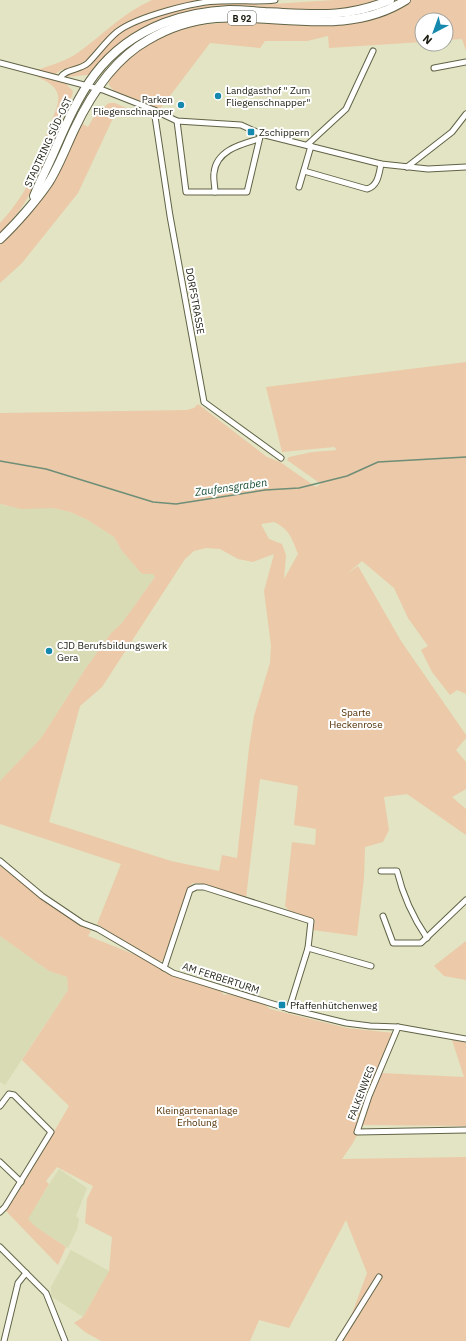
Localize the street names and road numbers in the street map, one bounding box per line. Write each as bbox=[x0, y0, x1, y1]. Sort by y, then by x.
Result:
road number: B 92 bbox=[228, 11, 256, 25]
street label: STADTRING SÜD-OST bbox=[21, 95, 75, 189]
street label: DORFSTRASSE bbox=[183, 267, 207, 335]
street label: AM FERBERTURM bbox=[181, 959, 261, 997]
street label: FALKENWEG bbox=[345, 1064, 377, 1122]

